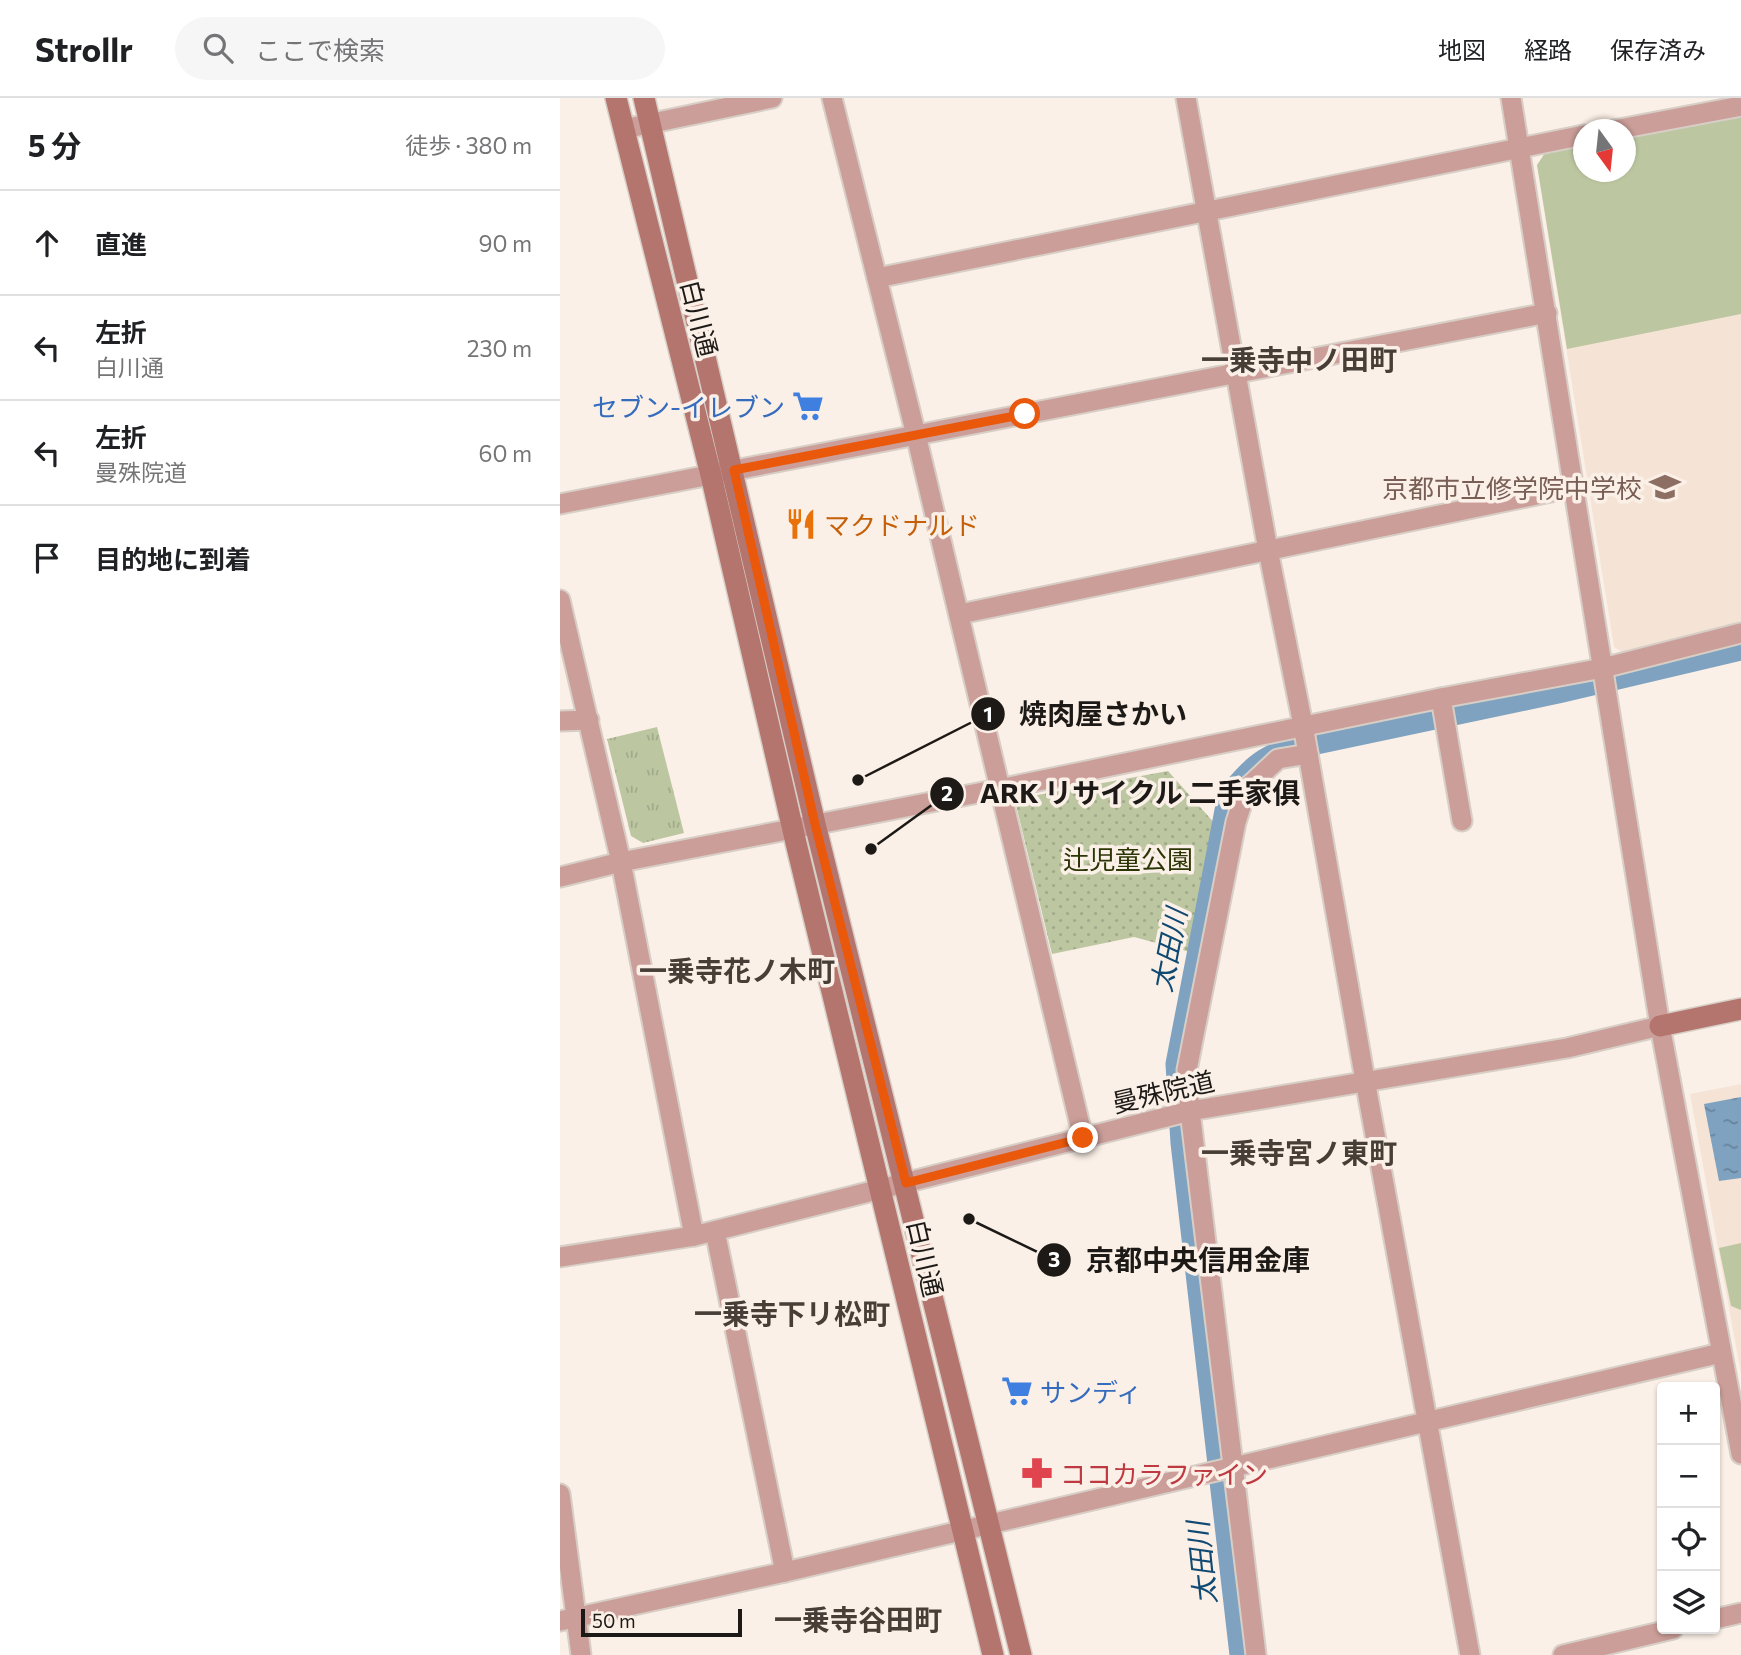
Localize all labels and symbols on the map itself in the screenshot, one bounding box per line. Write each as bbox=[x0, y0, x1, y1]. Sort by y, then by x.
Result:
north arrow bbox=[1573, 119, 1636, 182]
street label: 白川通 bbox=[676, 276, 724, 360]
district label: 一乗寺中ノ田町 bbox=[1201, 342, 1397, 376]
supermarket icon: セブン-イレブン bbox=[791, 389, 825, 423]
place label: セブン-イレブン bbox=[592, 391, 785, 422]
route start bbox=[1009, 398, 1040, 429]
school or university icon: 京都市立修学院中学校 bbox=[1648, 470, 1682, 504]
place label: 京都市立修学院中学校 bbox=[1382, 472, 1642, 503]
restaurant icon: マクドナルド bbox=[784, 507, 818, 541]
place label: マクドナルド bbox=[824, 509, 980, 540]
callout: 焼肉屋さかい bbox=[970, 690, 1201, 739]
text: 焼肉屋さかい bbox=[1019, 696, 1187, 730]
text: 1 bbox=[983, 701, 993, 726]
callout: ARK リサイクル 二手家俱 bbox=[930, 769, 1315, 818]
text: ARK リサイクル 二手家俱 bbox=[980, 775, 1300, 809]
text: 2 bbox=[941, 780, 953, 805]
park label: 辻児童公園 bbox=[1063, 843, 1193, 874]
water label: 太田川 bbox=[1143, 903, 1193, 994]
district label: 一乗寺花ノ木町 bbox=[639, 953, 835, 987]
street label: 曼殊院道 bbox=[1109, 1064, 1217, 1118]
route end bbox=[1067, 1122, 1098, 1153]
district label: 一乗寺宮ノ東町 bbox=[1201, 1135, 1397, 1169]
street label: 白川通 bbox=[902, 1217, 950, 1299]
callout: 京都中央信用金庫 bbox=[1037, 1235, 1324, 1284]
text: 京都中央信用金庫 bbox=[1086, 1242, 1310, 1276]
text: 3 bbox=[1048, 1246, 1060, 1271]
district label: 一乗寺下リ松町 bbox=[694, 1296, 890, 1330]
supermarket icon: サンディ bbox=[1000, 1374, 1034, 1408]
place label: サンディ bbox=[1040, 1376, 1142, 1407]
pharmacy icon: ココカラファイン bbox=[1020, 1456, 1054, 1490]
place label: ココカラファイン bbox=[1060, 1458, 1268, 1489]
water label: 太田川 bbox=[1179, 1516, 1222, 1607]
district label: 一乗寺谷田町 bbox=[774, 1602, 942, 1636]
scale bar bbox=[581, 1606, 742, 1638]

